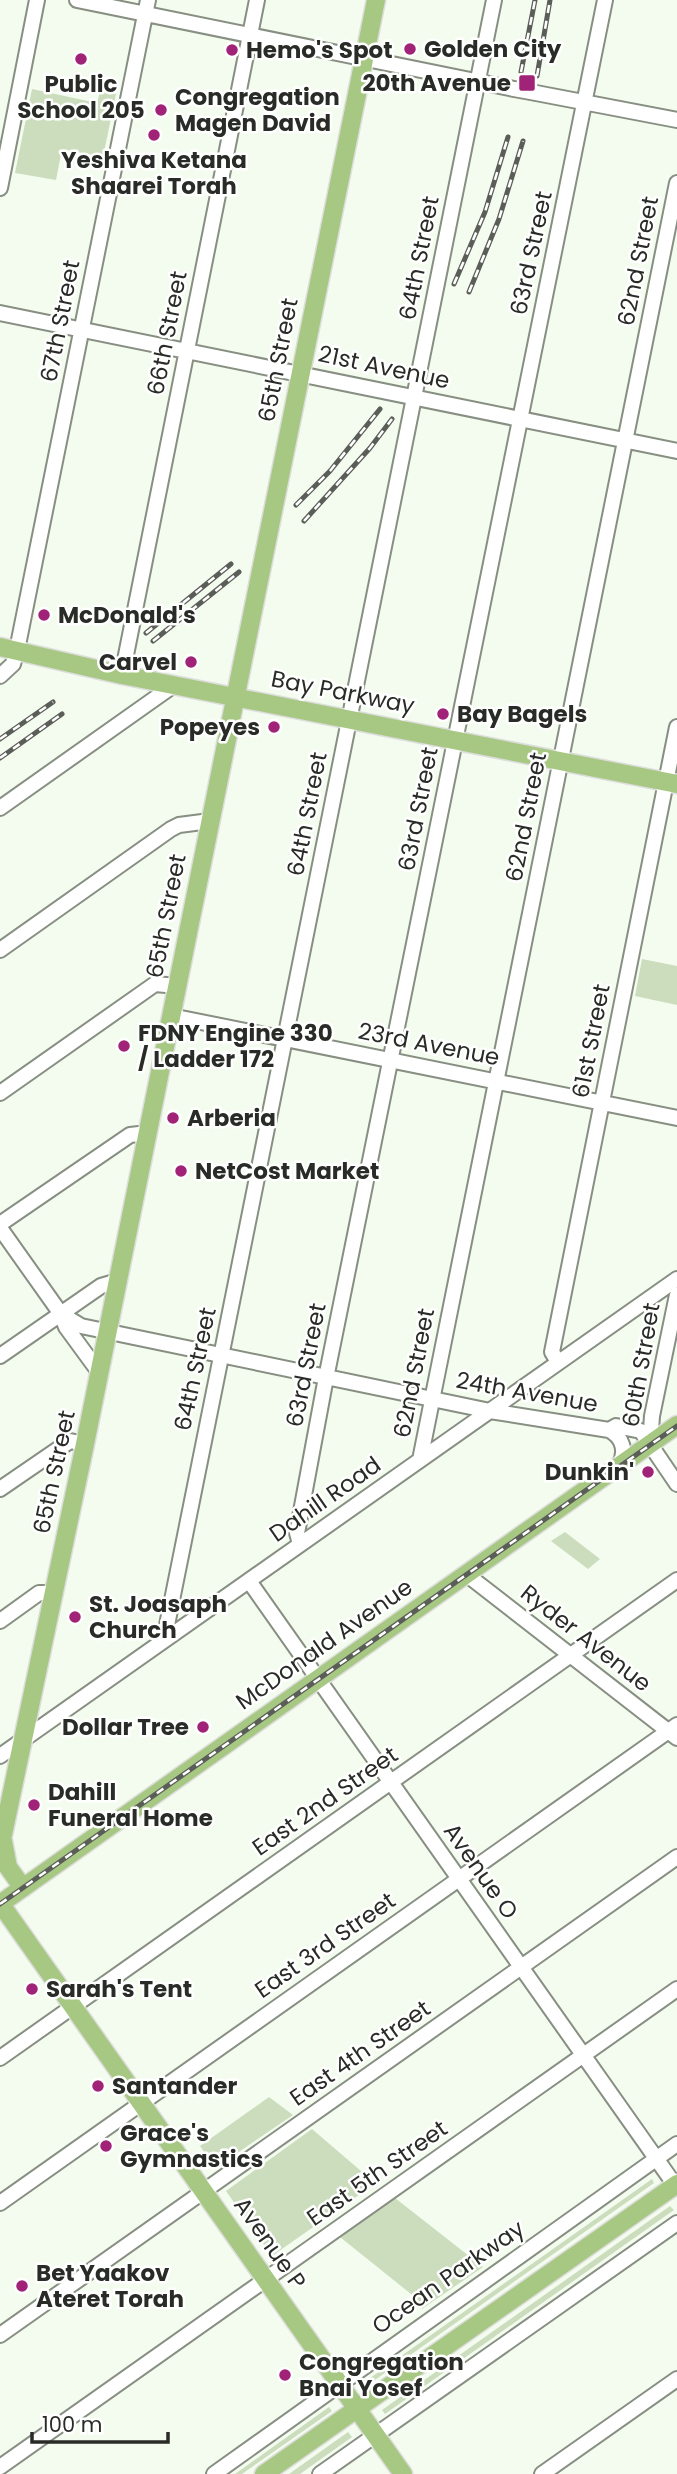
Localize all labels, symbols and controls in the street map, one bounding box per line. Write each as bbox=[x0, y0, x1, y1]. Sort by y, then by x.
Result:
place label: Golden City bbox=[424, 33, 562, 65]
place label: Hemo's Spot bbox=[246, 34, 393, 66]
marker: Golden City bbox=[402, 41, 418, 57]
marker: Hemo's Spot bbox=[224, 42, 240, 58]
marker: Public School 205 bbox=[73, 51, 89, 67]
place label: 20th Avenue bbox=[362, 67, 511, 99]
place label: Public School 205 bbox=[17, 68, 145, 126]
marker: 20th Avenue bbox=[517, 73, 537, 93]
place label: Congregation Magen David bbox=[175, 81, 340, 139]
marker: Congregation Magen David bbox=[153, 102, 169, 118]
marker: Yeshiva Ketana Shaarei Torah bbox=[146, 127, 162, 143]
place label: Yeshiva Ketana Shaarei Torah bbox=[61, 144, 247, 202]
street label: 63rd Street bbox=[502, 188, 560, 318]
street label: 64th Street bbox=[391, 193, 447, 323]
street label: 62nd Street bbox=[610, 193, 666, 329]
street label: 67th Street bbox=[32, 257, 88, 385]
street label: 66th Street bbox=[139, 268, 195, 398]
street label: 65th Street bbox=[250, 295, 306, 425]
street label: 21st Avenue bbox=[315, 337, 453, 397]
place label: McDonald's bbox=[58, 599, 196, 631]
marker: McDonald's bbox=[36, 607, 52, 623]
place label: Carvel bbox=[99, 646, 177, 678]
marker: Carvel bbox=[183, 654, 199, 670]
street label: Bay Parkway bbox=[269, 662, 417, 722]
place label: Bay Bagels bbox=[457, 698, 587, 730]
marker: Bay Bagels bbox=[435, 706, 451, 722]
place label: Popeyes bbox=[160, 711, 260, 743]
marker: Popeyes bbox=[266, 719, 282, 735]
street label: 63rd Street bbox=[390, 744, 446, 874]
street label: 64th Street bbox=[279, 749, 335, 879]
street label: 62nd Street bbox=[498, 749, 554, 885]
street label: 65th Street bbox=[138, 851, 194, 981]
street label: 61st Street bbox=[564, 981, 618, 1101]
street label: 23rd Avenue bbox=[356, 1015, 502, 1073]
place label: FDNY Engine 330 / Ladder 172 bbox=[138, 1017, 333, 1075]
marker: FDNY Engine 330 / Ladder 172 bbox=[116, 1038, 132, 1054]
place label: Arberia bbox=[187, 1102, 276, 1134]
marker: Arberia bbox=[165, 1110, 181, 1126]
place label: NetCost Market bbox=[195, 1155, 379, 1187]
marker: NetCost Market bbox=[173, 1163, 189, 1179]
street label: 63rd Street bbox=[278, 1300, 334, 1430]
street label: 60th Street bbox=[614, 1300, 668, 1430]
street label: 64th Street bbox=[166, 1304, 224, 1434]
street label: 62nd Street bbox=[386, 1305, 442, 1441]
street label: 24th Avenue bbox=[454, 1364, 600, 1420]
street label: 65th Street bbox=[25, 1407, 83, 1537]
street label: Dahill Road bbox=[263, 1449, 387, 1549]
place label: Dunkin' bbox=[545, 1456, 634, 1488]
marker: Dunkin' bbox=[640, 1464, 656, 1480]
street label: McDonald Avenue bbox=[229, 1571, 419, 1717]
street label: Ryder Avenue bbox=[514, 1577, 658, 1699]
place label: St. Joasaph Church bbox=[89, 1588, 227, 1646]
marker: St. Joasaph Church bbox=[67, 1609, 83, 1625]
place label: Dollar Tree bbox=[62, 1711, 189, 1743]
marker: Dollar Tree bbox=[195, 1719, 211, 1735]
street label: East 2nd Street bbox=[246, 1739, 404, 1863]
place label: Dahill Funeral Home bbox=[48, 1776, 213, 1834]
marker: Dahill Funeral Home bbox=[26, 1797, 42, 1813]
street label: Avenue O bbox=[436, 1817, 526, 1925]
street label: East 3rd Street bbox=[248, 1885, 402, 2005]
place label: Sarah's Tent bbox=[46, 1973, 192, 2005]
marker: Sarah's Tent bbox=[24, 1981, 40, 1997]
street label: East 4th Street bbox=[283, 1993, 437, 2113]
place label: Santander bbox=[112, 2070, 238, 2102]
marker: Santander bbox=[90, 2078, 106, 2094]
street label: East 5th Street bbox=[300, 2113, 454, 2233]
place label: Grace's Gymnastics bbox=[120, 2117, 263, 2175]
marker: Grace's Gymnastics bbox=[98, 2138, 114, 2154]
street label: Avenue P bbox=[227, 2190, 313, 2296]
street label: Ocean Parkway bbox=[365, 2212, 531, 2342]
place label: Bet Yaakov Ateret Torah bbox=[36, 2257, 184, 2315]
marker: Bet Yaakov Ateret Torah bbox=[14, 2278, 30, 2294]
place label: Congregation Bnai Yosef bbox=[299, 2346, 464, 2404]
marker: Congregation Bnai Yosef bbox=[277, 2367, 293, 2383]
scale bar bbox=[32, 2400, 168, 2444]
text: 100 m bbox=[42, 2410, 102, 2439]

